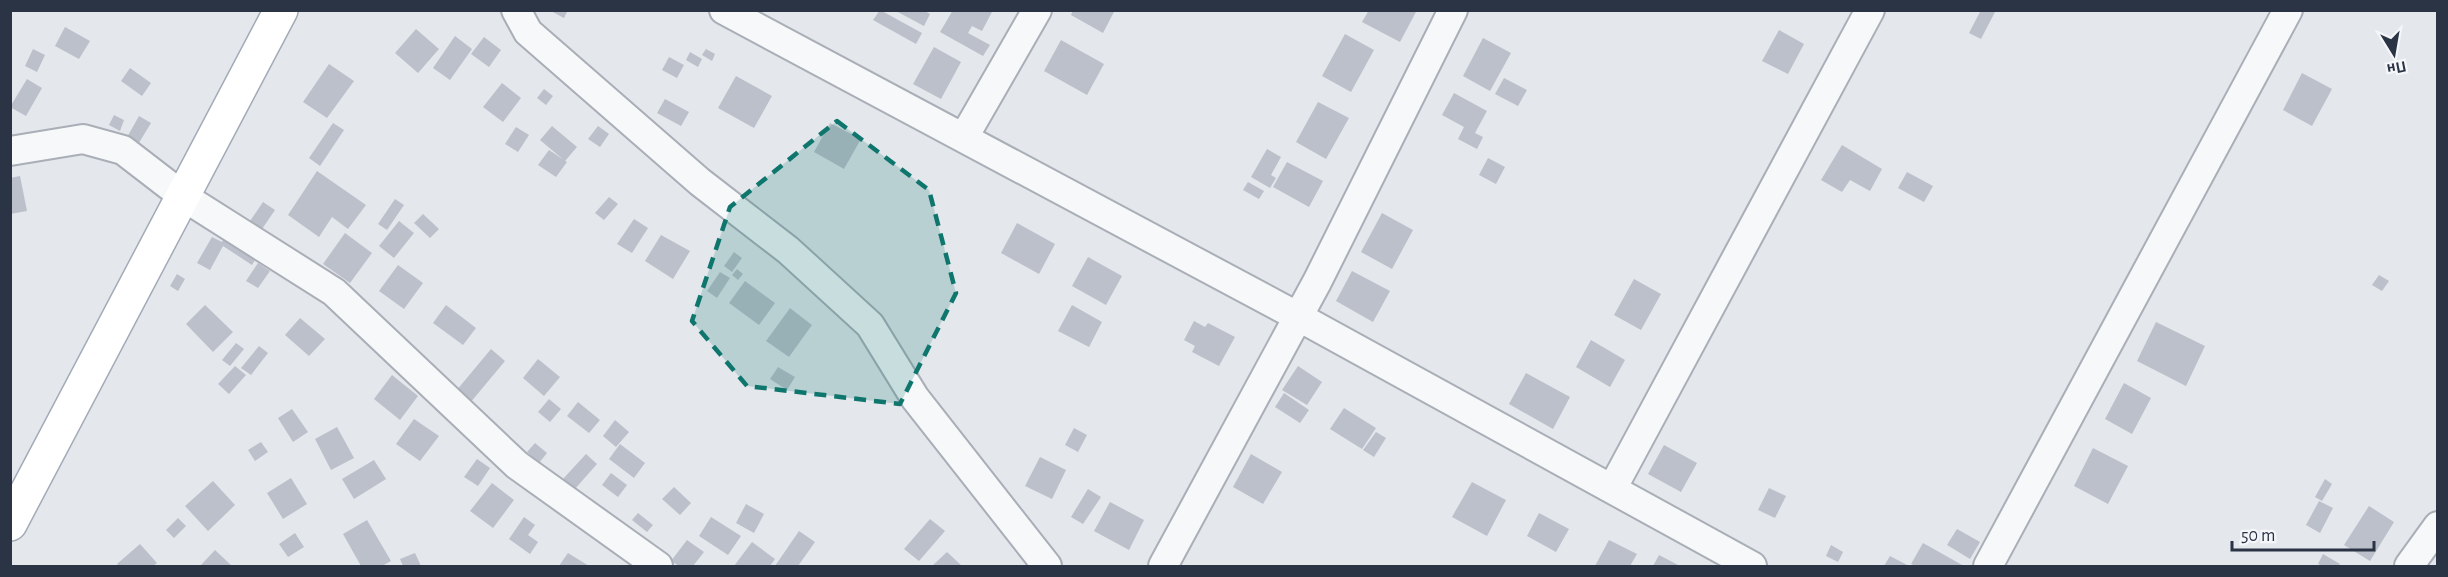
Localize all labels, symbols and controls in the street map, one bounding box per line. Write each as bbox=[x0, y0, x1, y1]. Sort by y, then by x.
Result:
north arrow bbox=[2364, 24, 2424, 84]
text: Пн bbox=[2386, 58, 2408, 77]
scale bar bbox=[2232, 514, 2374, 552]
text: 50 m bbox=[2241, 527, 2275, 545]

